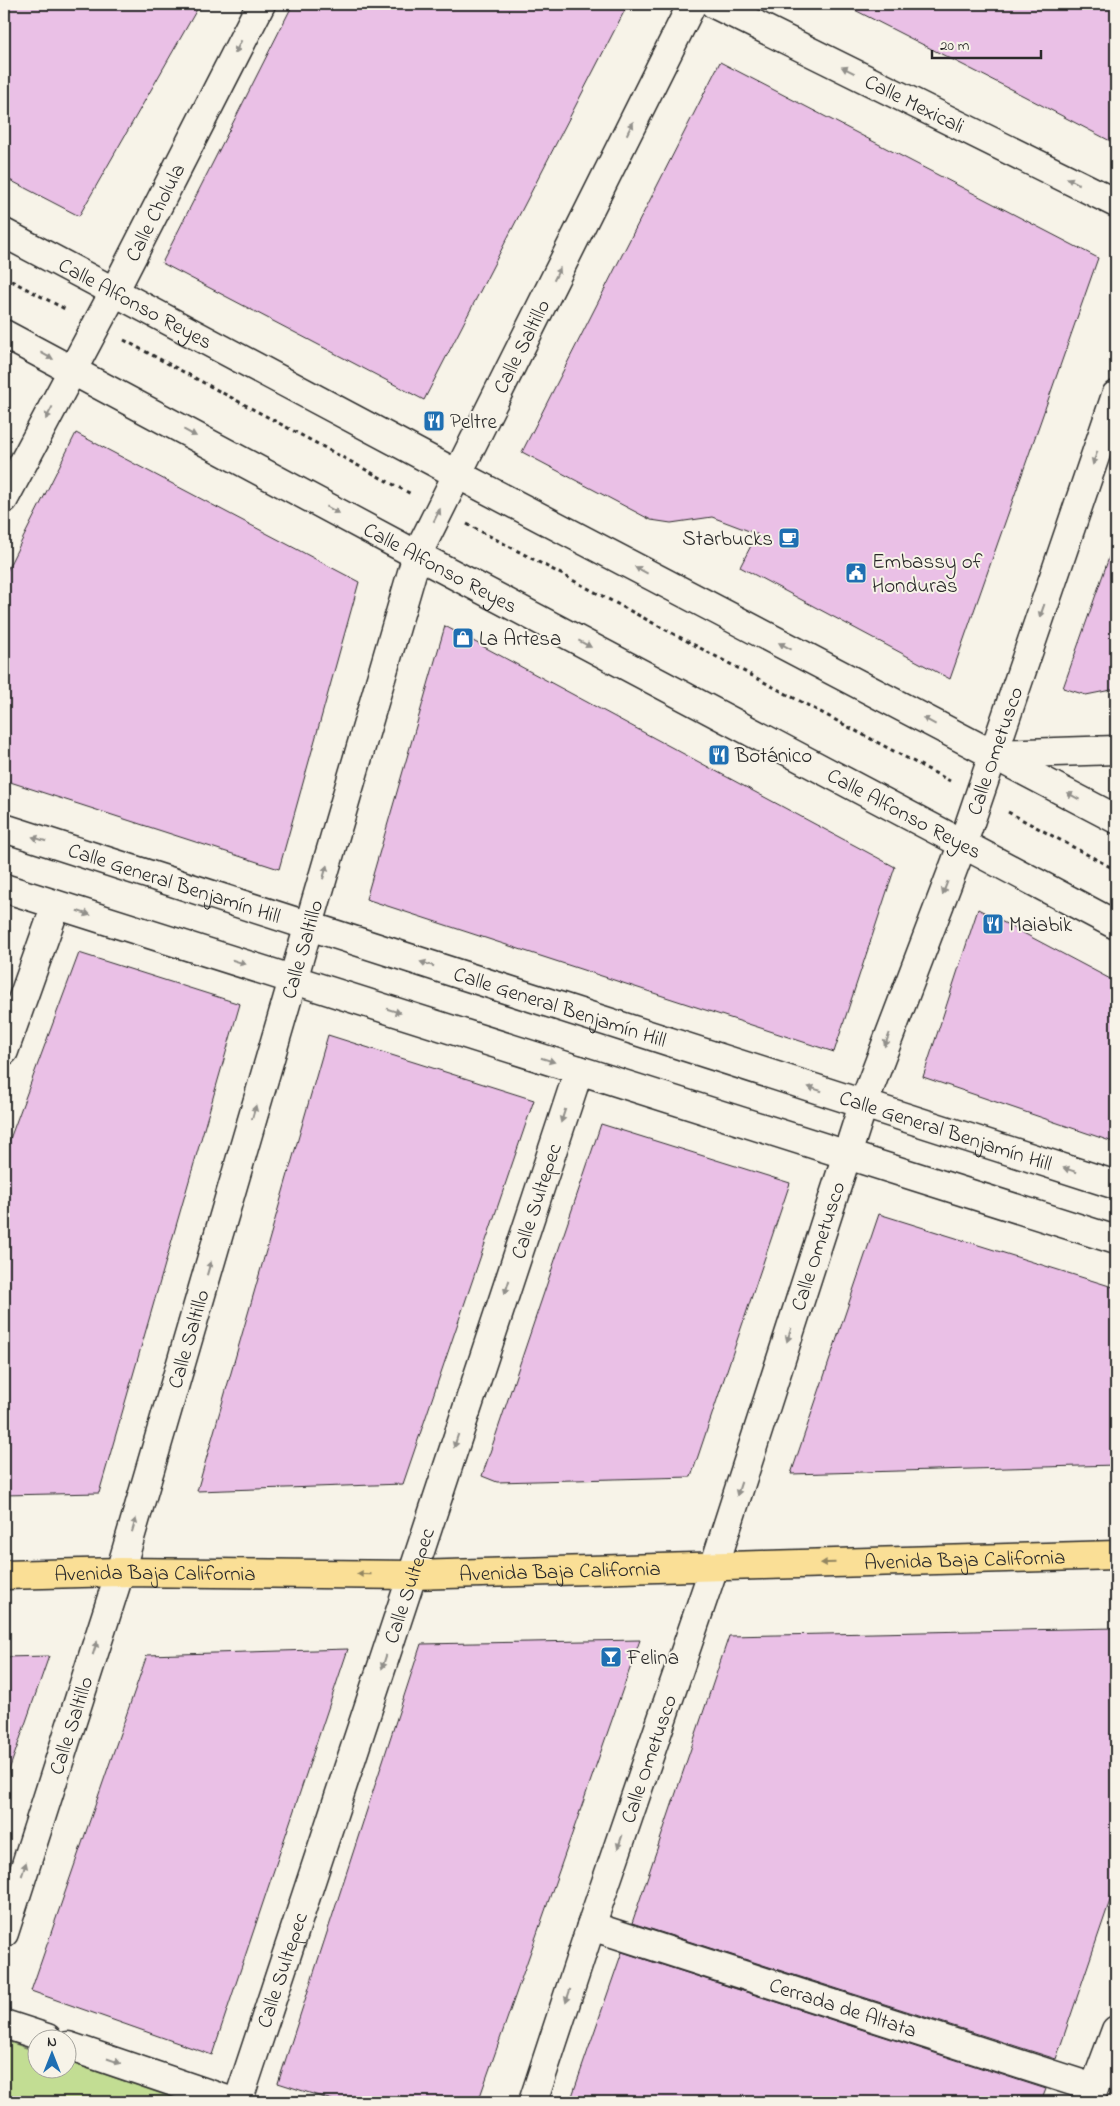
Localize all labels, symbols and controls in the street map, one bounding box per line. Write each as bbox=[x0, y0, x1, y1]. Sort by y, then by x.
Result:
scale bar bbox=[932, 28, 1041, 60]
text: 20 m bbox=[940, 35, 970, 57]
one-way arrow bbox=[234, 40, 242, 54]
one-way arrow bbox=[841, 66, 856, 75]
street label: Calle Mexicali bbox=[859, 68, 969, 143]
one-way arrow bbox=[625, 121, 634, 136]
street label: Calle Cholula bbox=[119, 159, 194, 267]
one-way arrow bbox=[1065, 177, 1080, 185]
street label: Calle Alfonso Reyes bbox=[52, 251, 217, 358]
one-way arrow bbox=[553, 267, 561, 281]
street label: Calle Saltillo bbox=[487, 295, 559, 399]
one-way arrow bbox=[40, 352, 53, 361]
one-way arrow bbox=[45, 406, 53, 420]
place label: Peltre bbox=[450, 408, 497, 438]
restaurant icon: Peltre bbox=[422, 409, 446, 433]
one-way arrow bbox=[183, 429, 197, 437]
one-way arrow bbox=[1091, 450, 1098, 465]
one-way arrow bbox=[326, 506, 340, 514]
one-way arrow bbox=[433, 507, 441, 522]
street label: Calle Alfonso Reyes bbox=[357, 516, 522, 622]
place label: Starbucks bbox=[682, 525, 773, 555]
cafe icon: Starbucks bbox=[777, 526, 801, 550]
place label: Embassy of Honduras bbox=[872, 548, 983, 602]
public building icon: Embassy of Honduras bbox=[844, 561, 868, 585]
one-way arrow bbox=[634, 566, 648, 574]
one-way arrow bbox=[1038, 604, 1045, 619]
place label: La Artesa bbox=[479, 625, 561, 655]
shop icon: La Artesa bbox=[451, 626, 475, 650]
one-way arrow bbox=[578, 640, 592, 648]
one-way arrow bbox=[778, 642, 792, 650]
street label: Calle Ometusco bbox=[960, 683, 1032, 820]
one-way arrow bbox=[922, 717, 936, 725]
place label: Botánico bbox=[734, 742, 812, 772]
restaurant icon: Botánico bbox=[707, 743, 731, 767]
street label: Calle Alfonso Reyes bbox=[821, 762, 986, 868]
one-way arrow bbox=[1066, 792, 1080, 801]
one-way arrow bbox=[31, 835, 46, 843]
street label: Calle General Benjamín Hill bbox=[64, 836, 284, 933]
one-way arrow bbox=[321, 864, 329, 879]
one-way arrow bbox=[941, 881, 948, 896]
street label: Calle Saltillo bbox=[275, 897, 332, 1003]
one-way arrow bbox=[76, 910, 91, 918]
place label: Maiabik bbox=[1009, 911, 1073, 941]
restaurant icon: Maiabik bbox=[981, 912, 1005, 936]
one-way arrow bbox=[231, 959, 246, 966]
one-way arrow bbox=[419, 959, 434, 967]
street label: Calle General Benjamín Hill bbox=[449, 960, 670, 1057]
one-way arrow bbox=[386, 1008, 401, 1015]
one-way arrow bbox=[883, 1033, 891, 1048]
one-way arrow bbox=[541, 1057, 556, 1064]
street label: Calle General Benjamín Hill bbox=[835, 1084, 1055, 1180]
one-way arrow bbox=[807, 1085, 822, 1093]
one-way arrow bbox=[251, 1104, 259, 1119]
one-way arrow bbox=[559, 1109, 567, 1124]
street label: Calle Sultepec bbox=[505, 1139, 571, 1263]
one-way arrow bbox=[1062, 1166, 1077, 1174]
street label: Calle Ometusco bbox=[785, 1178, 854, 1315]
one-way arrow bbox=[205, 1260, 213, 1275]
one-way arrow bbox=[503, 1280, 511, 1295]
street label: Calle Saltillo bbox=[161, 1286, 219, 1393]
one-way arrow bbox=[784, 1327, 792, 1342]
one-way arrow bbox=[452, 1434, 460, 1449]
one-way arrow bbox=[735, 1482, 742, 1497]
one-way arrow bbox=[130, 1517, 138, 1532]
street label: Calle Sultepec bbox=[377, 1524, 444, 1648]
street label: Avenida Baja California bbox=[864, 1543, 1066, 1579]
street label: Avenida Baja California bbox=[459, 1555, 661, 1591]
street label: Avenida Baja California bbox=[54, 1559, 256, 1591]
one-way arrow bbox=[820, 1560, 836, 1568]
one-way arrow bbox=[356, 1570, 372, 1578]
one-way arrow bbox=[92, 1641, 100, 1656]
place label: Felina bbox=[626, 1644, 679, 1674]
bar icon: Felina bbox=[599, 1645, 623, 1669]
one-way arrow bbox=[379, 1655, 387, 1670]
street label: Calle Saltillo bbox=[43, 1673, 102, 1779]
street label: Calle Ometusco bbox=[614, 1691, 686, 1828]
one-way arrow bbox=[616, 1835, 623, 1850]
one-way arrow bbox=[21, 1862, 28, 1877]
street label: Calle Sultepec bbox=[250, 1908, 317, 2032]
street label: Cerrada de Altata bbox=[765, 1971, 920, 2047]
one-way arrow bbox=[564, 1989, 571, 2004]
north arrow bbox=[28, 2028, 78, 2078]
text: N bbox=[47, 2032, 57, 2053]
one-way arrow bbox=[106, 2058, 121, 2066]

